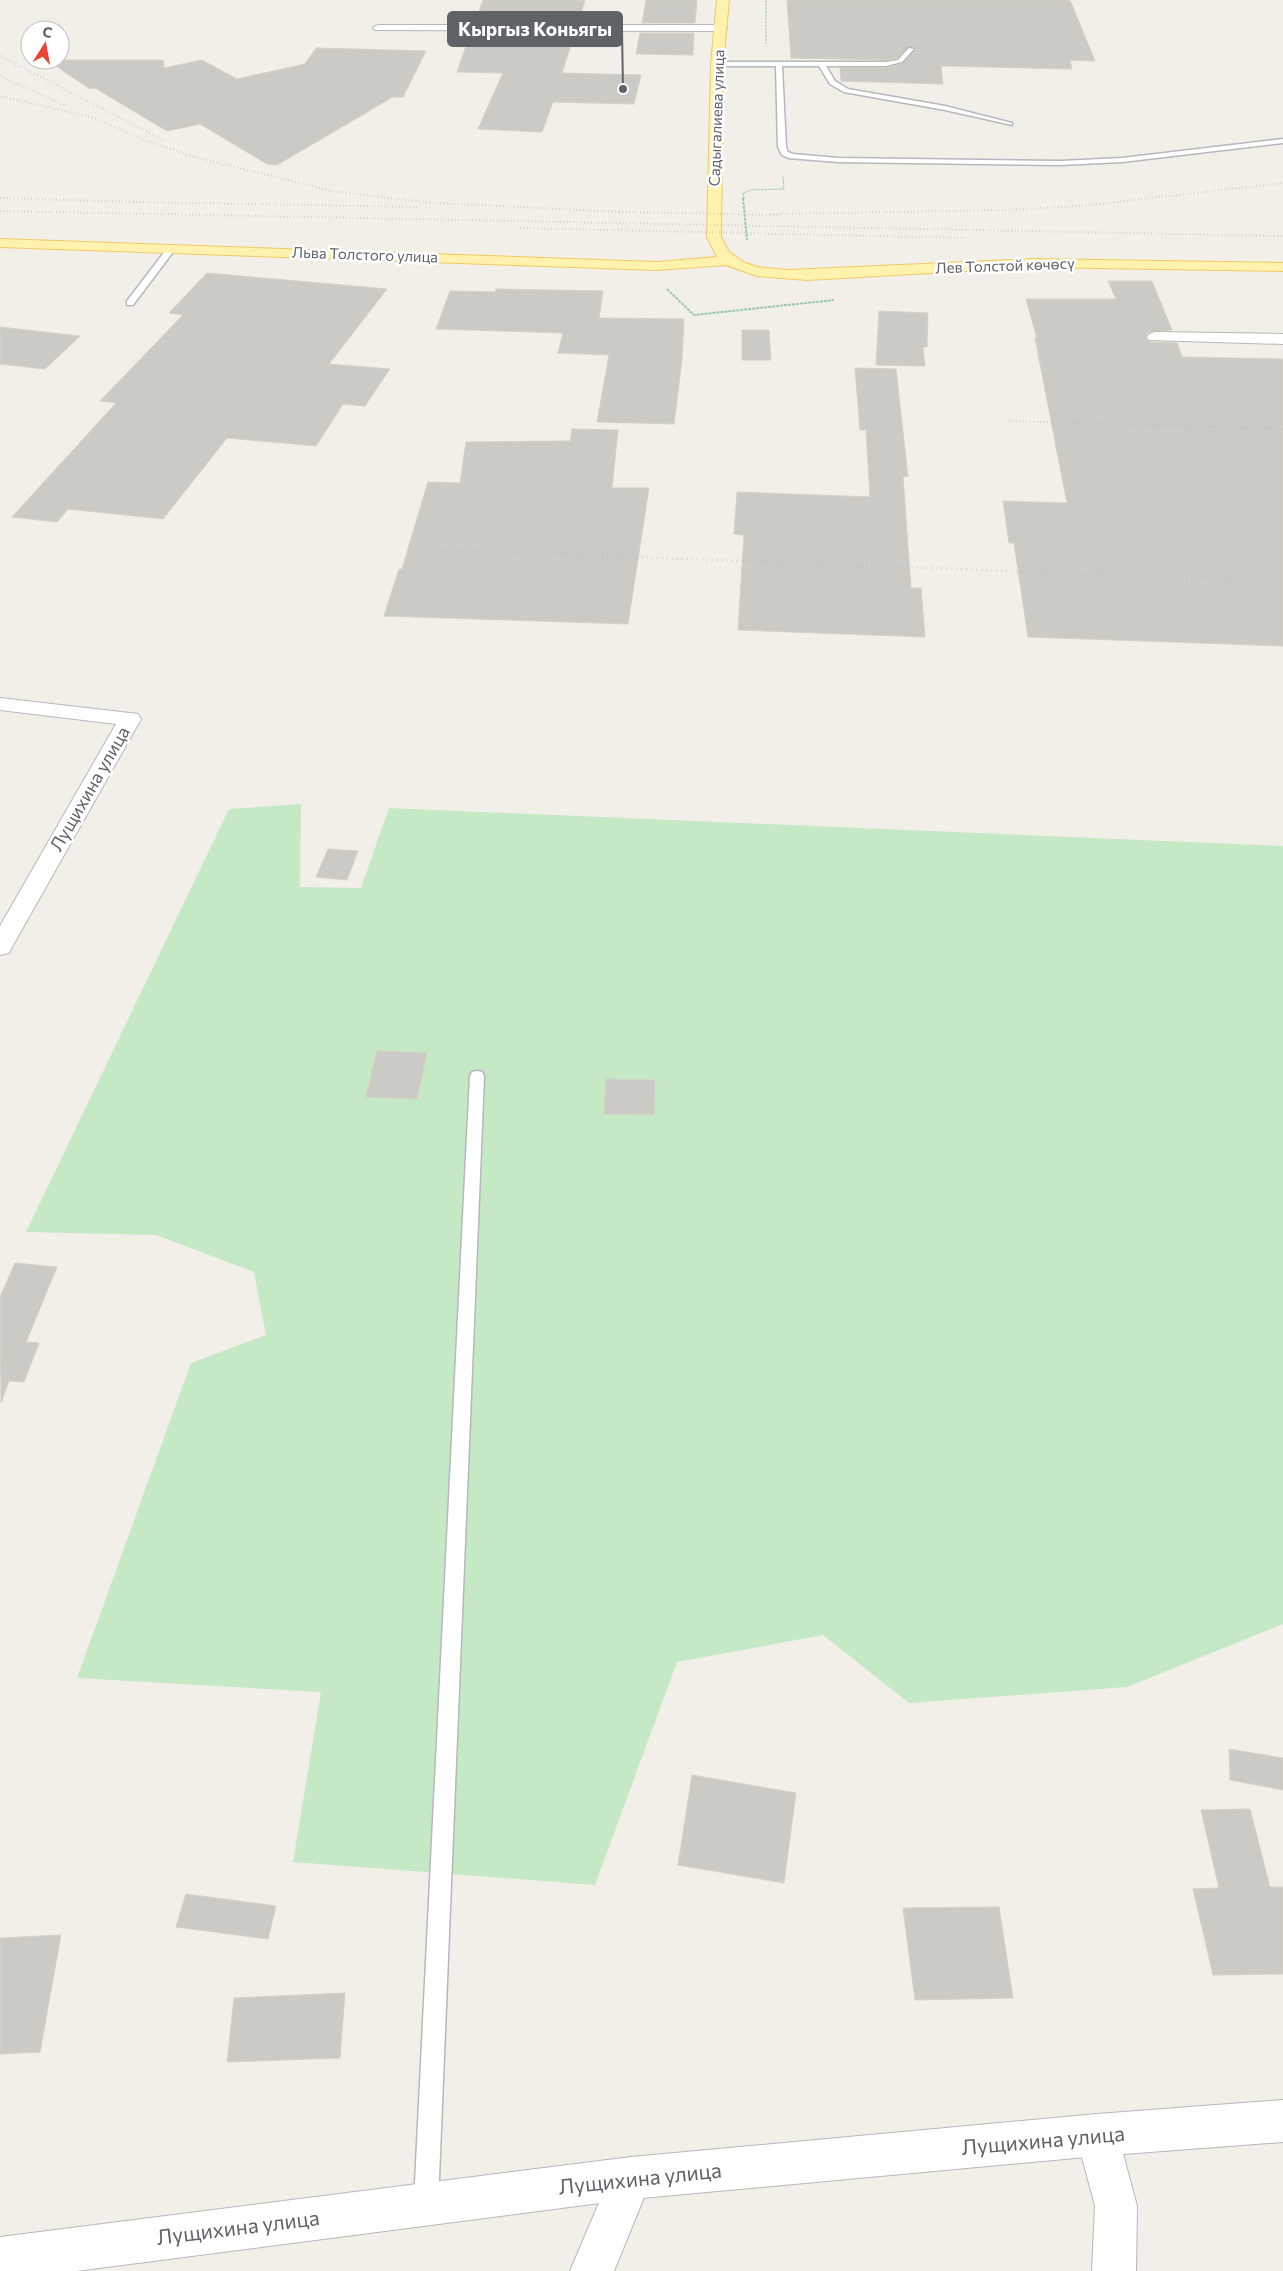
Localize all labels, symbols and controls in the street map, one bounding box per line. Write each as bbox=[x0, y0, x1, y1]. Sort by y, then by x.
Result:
callout: Кыргыз Коньягы bbox=[448, 12, 622, 46]
text: Кыргыз Коньягы bbox=[458, 17, 612, 40]
north arrow bbox=[20, 20, 70, 70]
text: С bbox=[41, 22, 54, 41]
street label: Садыгалиева улица bbox=[705, 49, 727, 187]
street label: Льва Толстого улица bbox=[292, 242, 438, 266]
street label: Лев Толстой көчөсү bbox=[935, 254, 1075, 276]
street label: Лущихина улица bbox=[44, 722, 134, 855]
street label: Лущихина улица bbox=[960, 2120, 1126, 2159]
street label: Лущихина улица bbox=[557, 2157, 723, 2199]
street label: Лущихина улица bbox=[155, 2204, 321, 2249]

